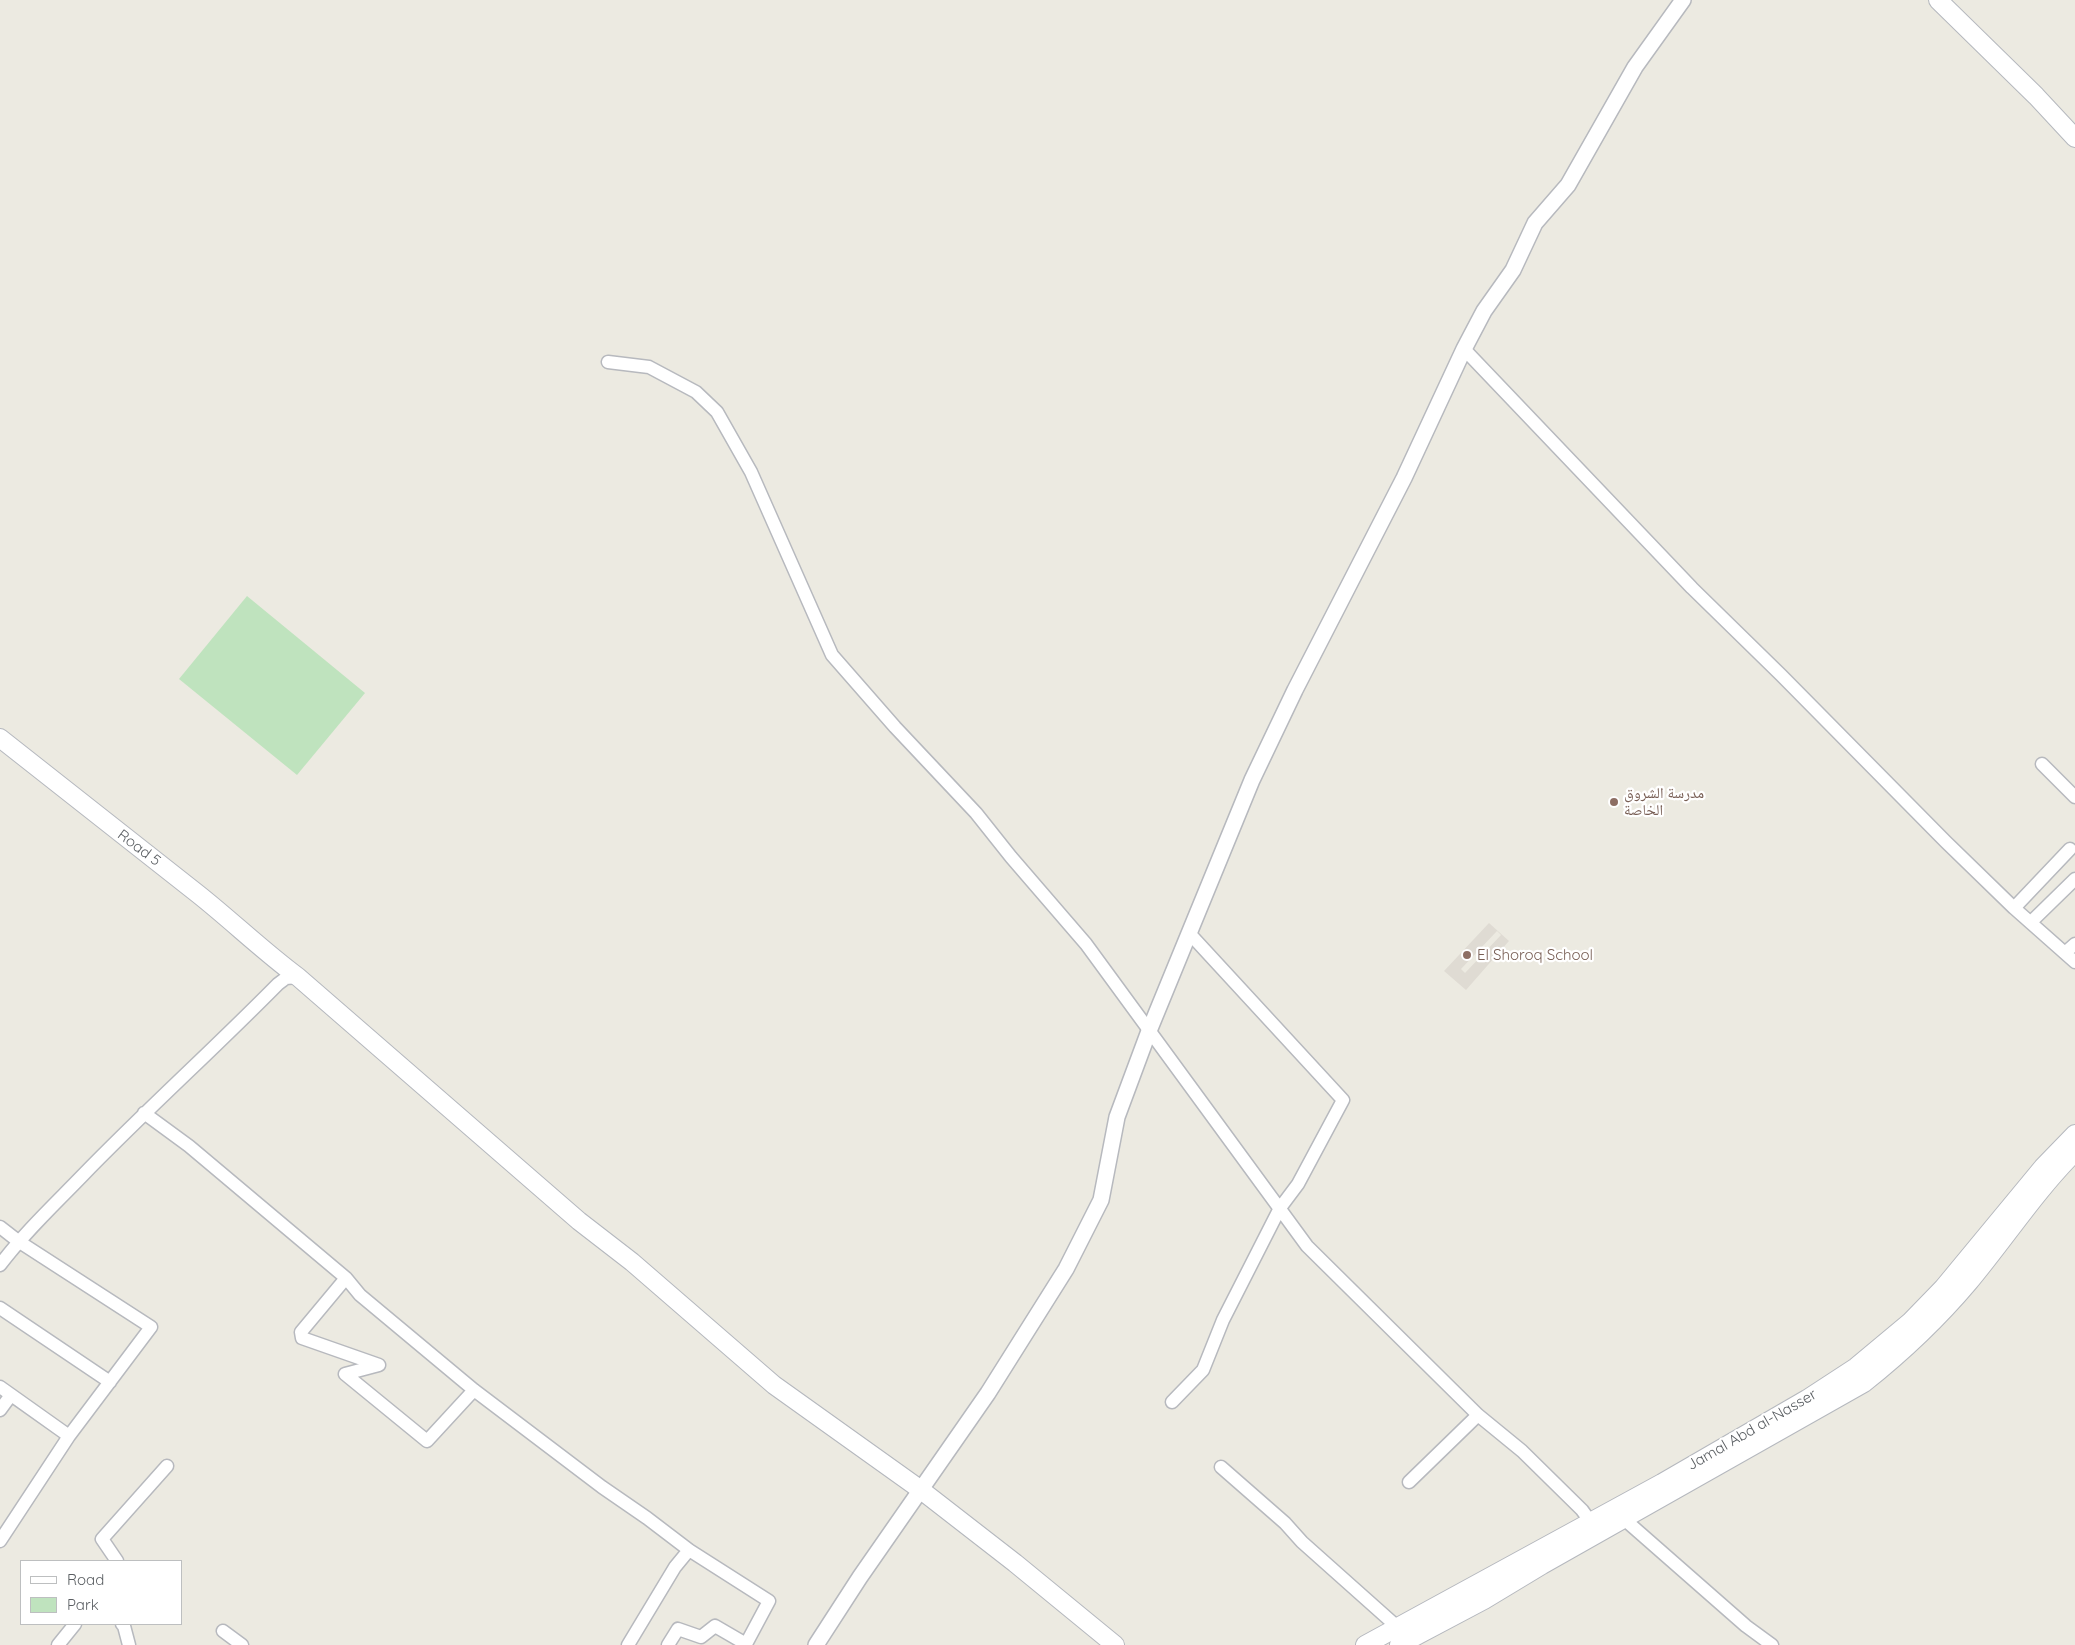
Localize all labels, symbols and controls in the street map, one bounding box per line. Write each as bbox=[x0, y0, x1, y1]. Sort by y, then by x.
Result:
place label: مدرسة الشروق الخاصة bbox=[1624, 784, 1704, 819]
marker: مدرسة الشروق الخاصة bbox=[1608, 796, 1620, 808]
street label: Road 5 bbox=[114, 826, 164, 870]
place label: El Shoroq School bbox=[1477, 946, 1593, 964]
marker: El Shoroq School bbox=[1461, 949, 1473, 961]
street label: Jamal Abd al-Nasser bbox=[1684, 1386, 1820, 1474]
legend bbox=[20, 1560, 182, 1625]
text: Road bbox=[67, 1570, 104, 1589]
text: Park bbox=[67, 1595, 99, 1614]

